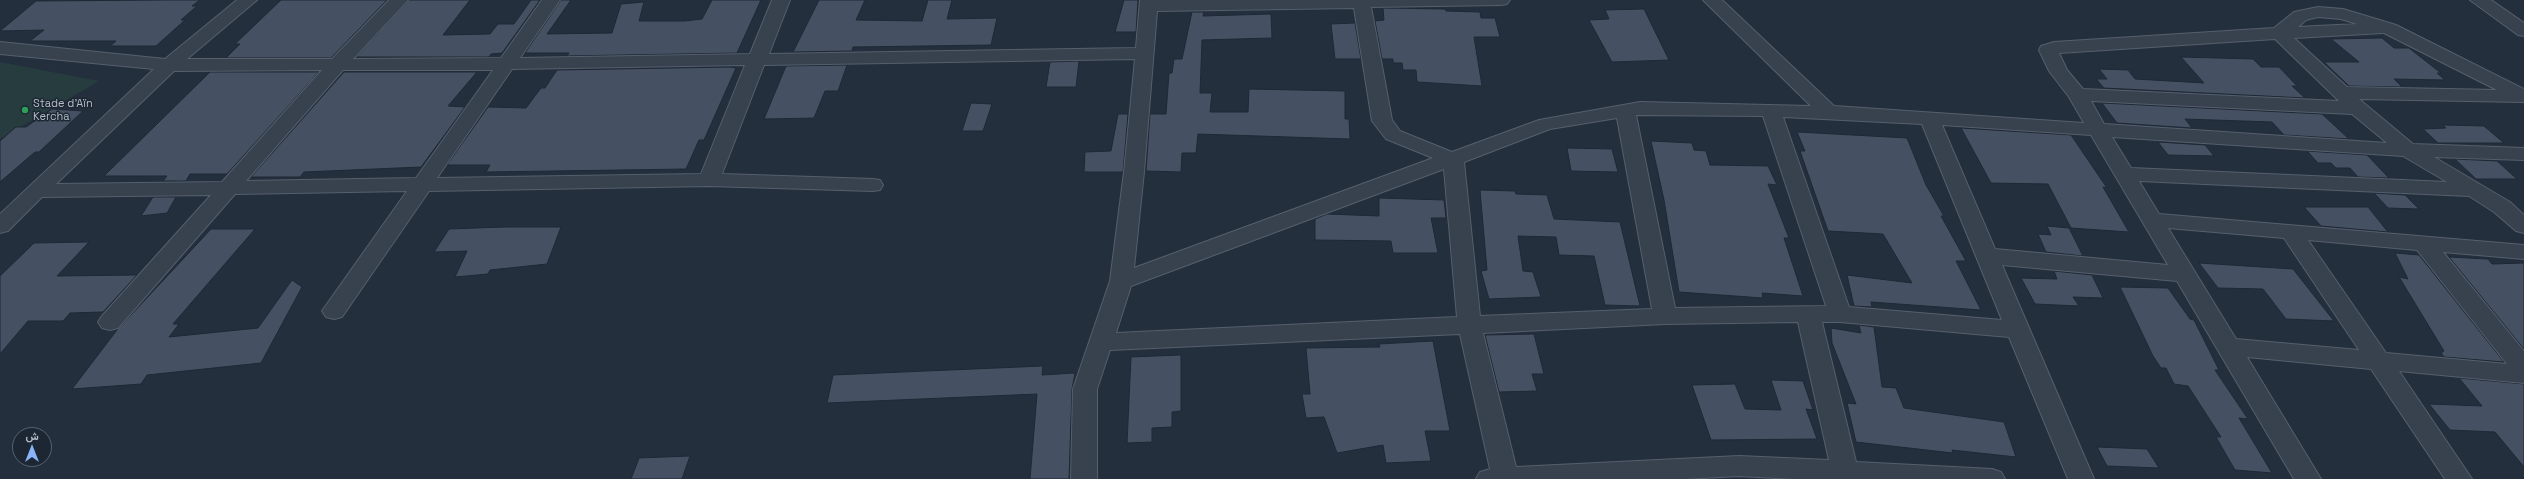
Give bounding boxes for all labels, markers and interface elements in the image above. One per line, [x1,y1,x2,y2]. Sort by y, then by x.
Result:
place label: Stade d'Aïn Kercha [33,97,93,123]
marker: Stade d'Aïn Kercha [20,105,30,115]
north arrow [12,427,52,467]
text: ش [25,429,39,443]

